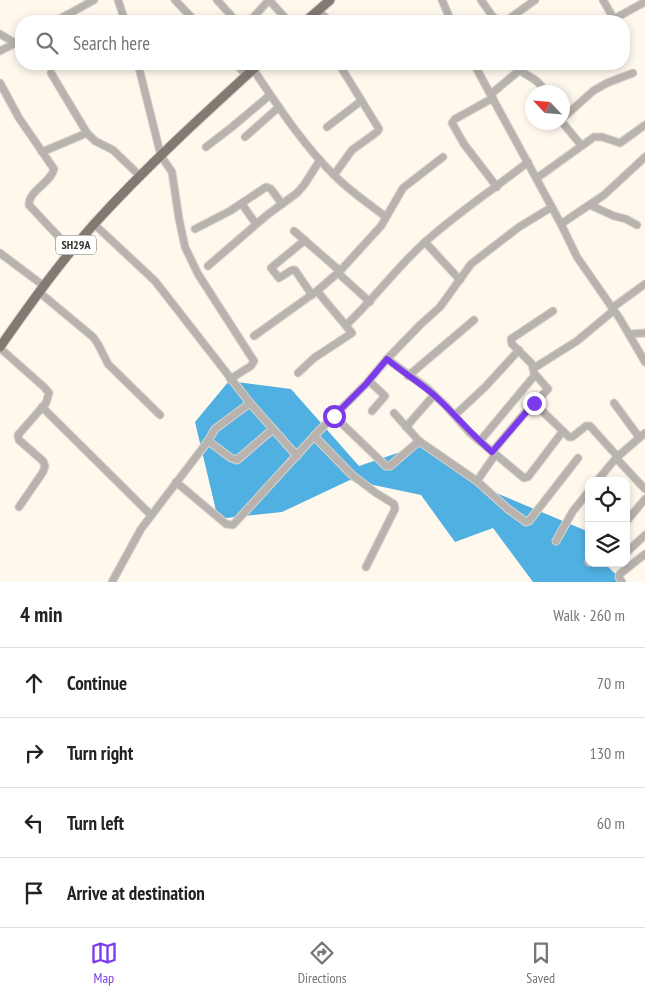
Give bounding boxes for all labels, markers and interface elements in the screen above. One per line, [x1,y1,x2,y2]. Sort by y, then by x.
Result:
search box [15,15,630,70]
icon: search [33,29,61,57]
text: Search here [73,31,150,55]
north arrow [525,85,570,130]
road number: SH29A [56,236,96,254]
route end [523,392,546,415]
route start [323,405,346,428]
map controls [585,477,630,567]
button: locate [585,477,630,522]
button: layers [585,522,630,567]
text: 4 min [20,601,62,628]
text: Walk · 260 m [553,605,625,625]
icon: ahead [20,669,48,697]
text: Continue [67,671,127,695]
text: 70 m [597,673,625,693]
icon: right [20,739,48,767]
text: Turn right [67,741,133,765]
text: 130 m [590,743,625,763]
icon: left [20,809,48,837]
text: Turn left [67,811,124,835]
text: 60 m [597,813,625,833]
icon: arrive [20,879,48,907]
text: Arrive at destination [67,881,205,905]
tab: Map [90,939,118,987]
tab: Directions [298,939,346,987]
tab: Saved [526,939,555,987]

